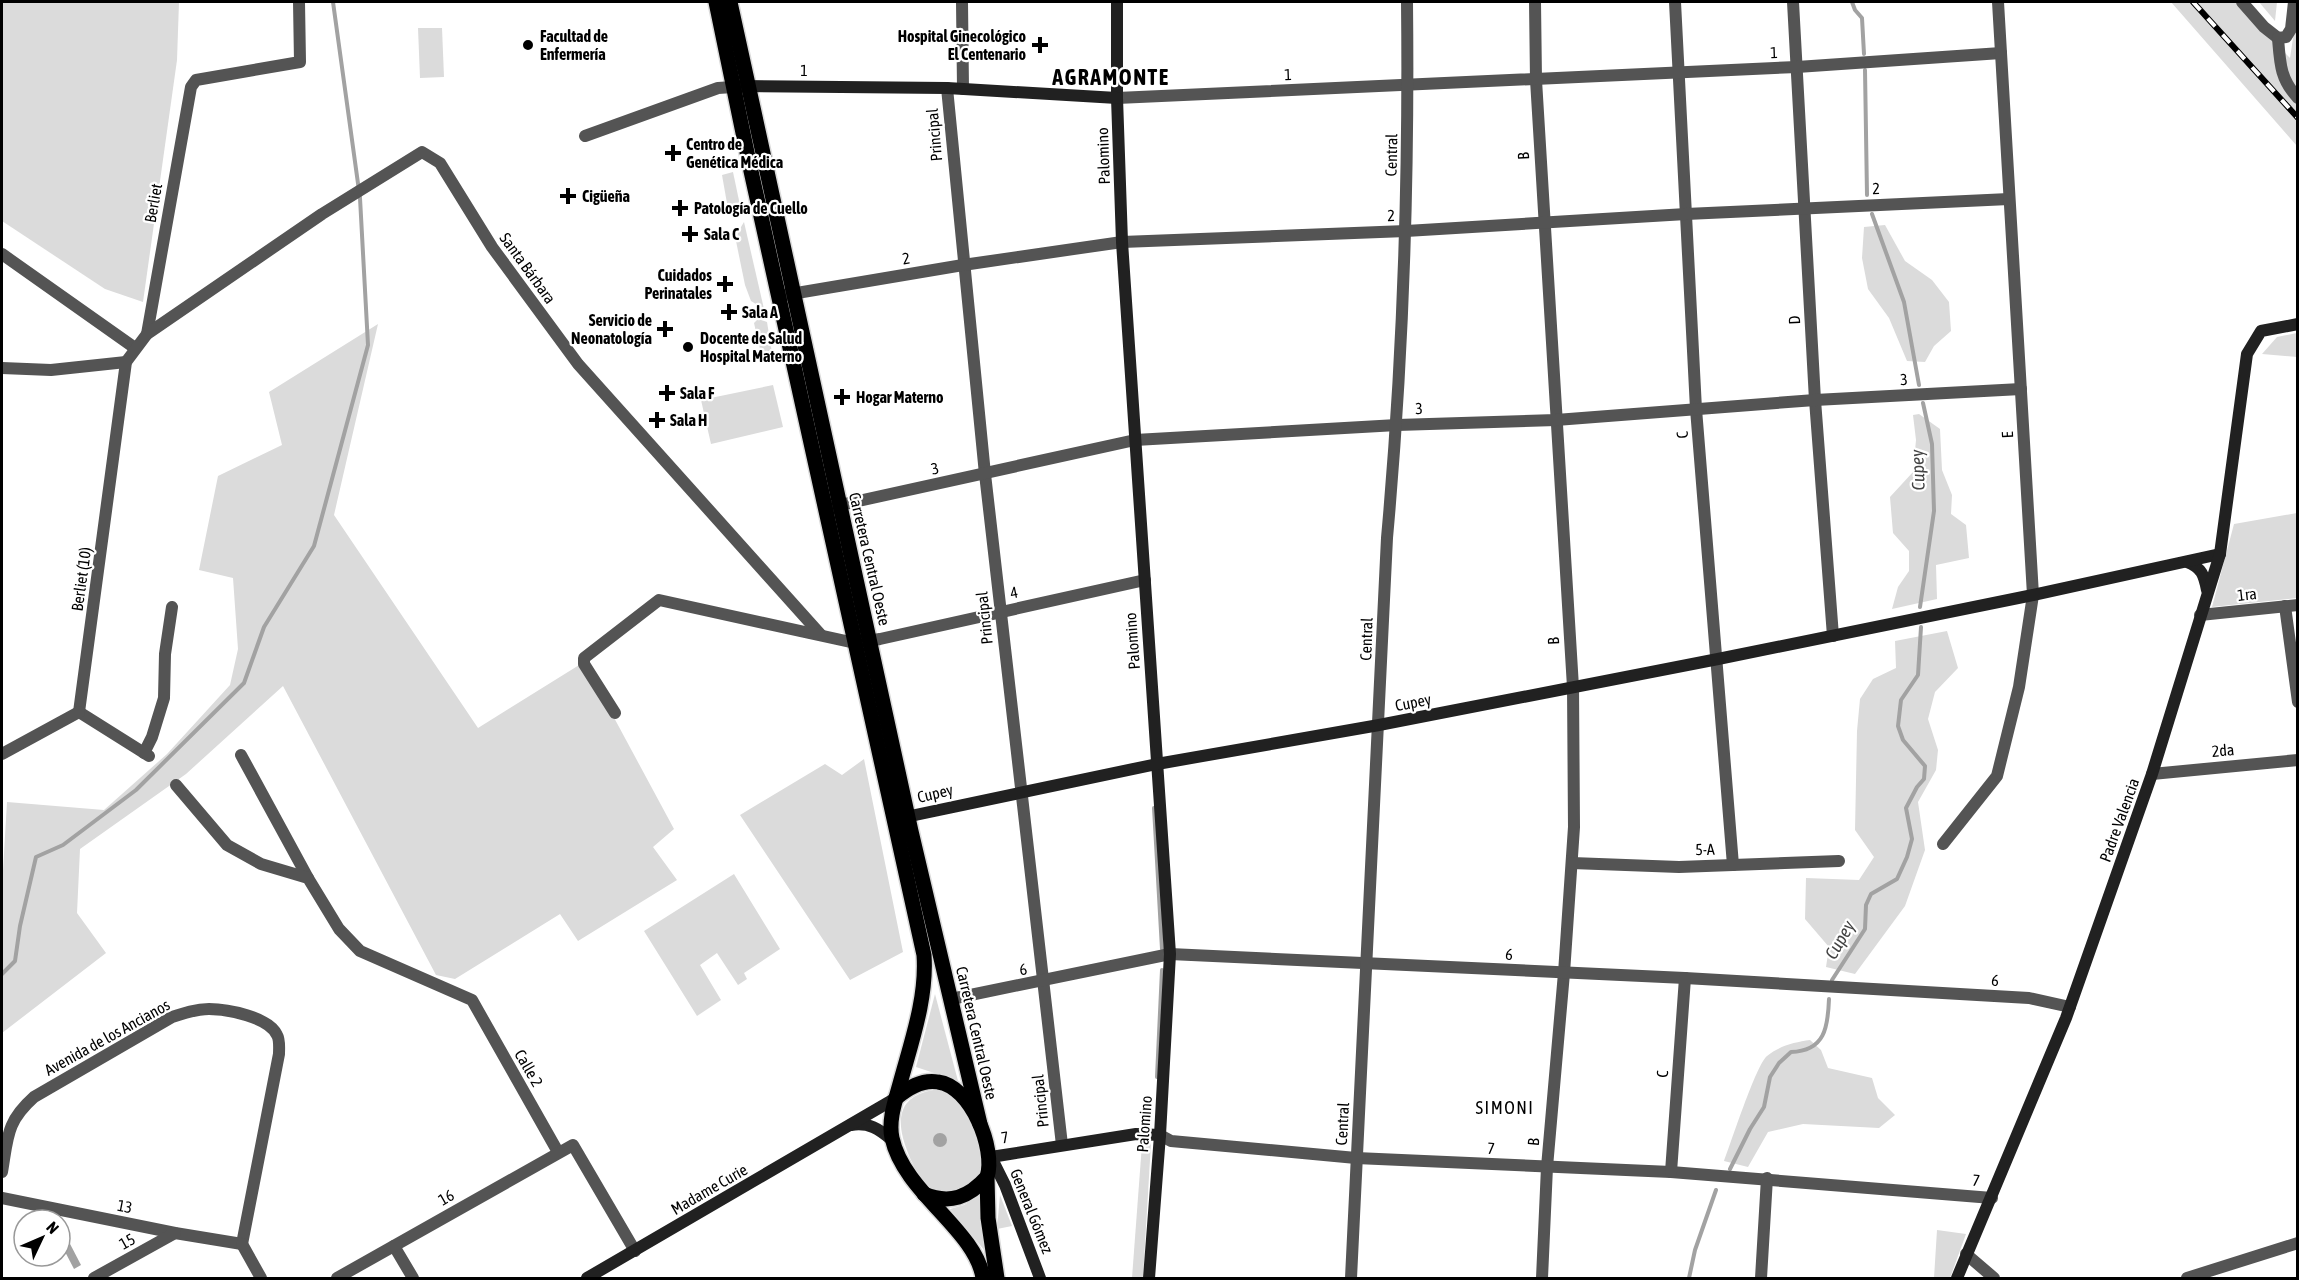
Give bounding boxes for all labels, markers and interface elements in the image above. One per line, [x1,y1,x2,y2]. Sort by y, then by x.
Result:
place label: Facultad de Enfermería [540,27,608,63]
place label: Hospital Ginecológico El Centenario [898,27,1026,63]
marker: Hospital Ginecológico El Centenario [1031,36,1049,54]
marker: Facultad de Enfermería [521,38,535,52]
street label: 1 [1770,43,1778,61]
street label: 1 [800,61,808,79]
district label: AGRAMONTE [1051,64,1170,90]
street label: 1 [1284,65,1292,83]
street label: Principal [923,107,946,162]
street label: Palomino [1093,127,1113,185]
street label: Central [1382,133,1400,177]
place label: Centro de Genética Médica [686,135,783,171]
marker: Centro de Genética Médica [664,144,682,162]
street label: B [1514,151,1532,160]
street label: 2 [1872,179,1880,197]
street label: Berliet [141,182,165,224]
marker: Cigüeña [559,187,577,205]
place label: Cigüeña [582,187,630,205]
marker: Patología de Cuello [671,199,689,217]
place label: Patología de Cuello [694,199,808,217]
street label: 2 [1387,206,1395,224]
marker: Sala C [681,225,699,243]
place label: Sala C [704,225,740,243]
street label: Santa Bárbara [496,229,560,307]
street label: 2 [901,249,911,267]
place label: Cuidados Perinatales [644,266,712,302]
marker: Cuidados Perinatales [716,275,734,293]
marker: Sala A [720,303,738,321]
place label: Sala A [742,303,778,321]
place label: Servicio de Neonatología [571,311,652,347]
street label: D [1785,315,1803,325]
marker: Servicio de Neonatología [656,320,674,338]
place label: Docente de Salud Hospital Materno [700,329,803,365]
marker: Docente de Salud Hospital Materno [681,340,695,354]
street label: 3 [1900,370,1908,388]
marker: Sala F [658,384,676,402]
place label: Sala F [680,384,715,402]
marker: Hogar Materno [833,388,851,406]
place label: Hogar Materno [856,388,944,406]
street label: 3 [1415,399,1423,417]
marker: Sala H [648,411,666,429]
place label: Sala H [670,411,707,429]
street label: C [1673,431,1691,439]
street label: E [1998,431,2016,439]
water label: Cupey [1906,449,1929,491]
street label: 3 [929,458,941,478]
street label: Carretera Central Oeste [846,491,894,627]
street label: Berliet (10) [68,546,95,612]
street label: 4 [1008,582,1020,602]
street label: 1ra [2236,584,2258,604]
street label: Principal [972,590,997,645]
street label: Palomino [1121,612,1143,670]
street label: Central [1356,616,1376,661]
street label: B [1544,636,1562,645]
street label: Cupey [1394,690,1433,715]
street label: 2da [2211,740,2235,760]
street label: Padre Valencia [2096,776,2142,864]
street label: Cupey [915,780,955,807]
street label: 5-A [1695,840,1715,858]
water label: Cupey [1820,916,1859,963]
street label: 6 [1505,945,1513,963]
street label: 6 [1018,959,1028,979]
street label: Carretera Central Oeste [953,965,1001,1101]
street label: 6 [1991,971,1999,989]
street label: Avenida de los Ancianos [41,995,173,1079]
street label: Calle 2 [511,1046,547,1090]
street label: C [1653,1070,1671,1078]
street label: Principal [1028,1073,1053,1128]
street label: Palomino [1133,1095,1155,1153]
district label: SIMONI [1476,1097,1534,1118]
street label: Central [1332,1101,1352,1146]
street label: 7 [1000,1127,1010,1147]
street label: B [1524,1137,1542,1147]
street label: 7 [1487,1139,1495,1157]
street label: Madame Curie [668,1160,750,1218]
street label: General Gómez [1007,1166,1057,1256]
street label: 7 [1971,1171,1981,1189]
street label: 16 [435,1185,457,1209]
street label: 13 [116,1196,134,1216]
north arrow [12,1208,72,1268]
text: N [43,1218,63,1237]
street label: 15 [116,1229,138,1253]

